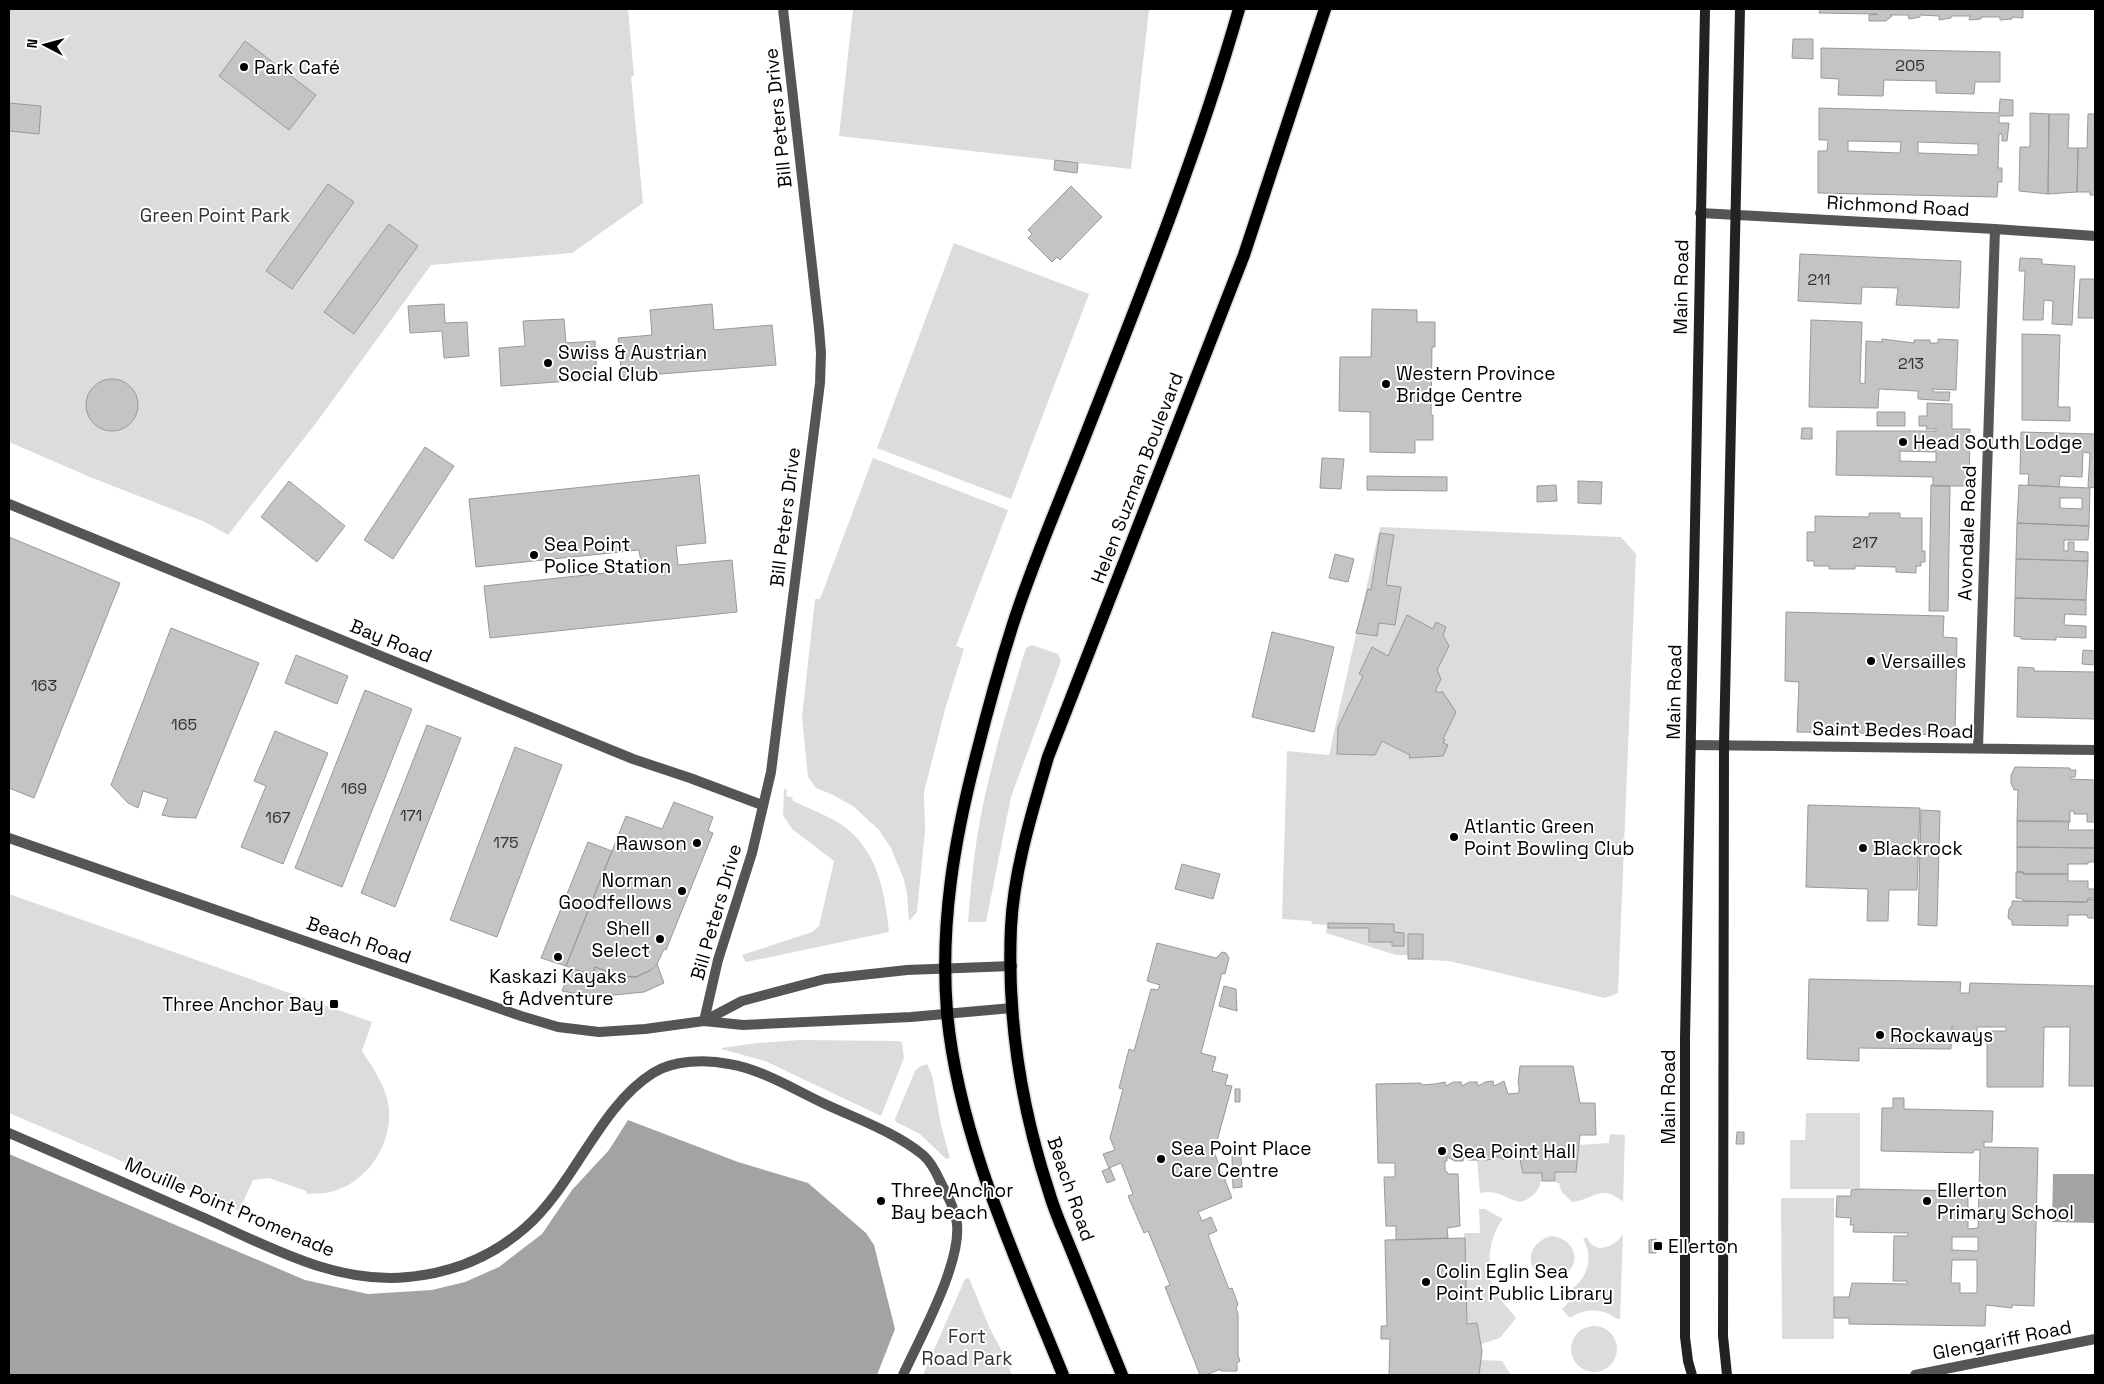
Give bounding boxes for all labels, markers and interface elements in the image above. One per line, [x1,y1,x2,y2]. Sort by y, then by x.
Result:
north arrow [20,20,70,70]
text: N [23,38,42,49]
street label: Bill Peters Drive [758,47,798,189]
place label: Park Café [254,55,340,80]
house number: 205 [1895,55,1925,76]
marker: Park Café [238,61,250,73]
street label: Richmond Road [1826,190,1970,222]
park label: Green Point Park [140,203,290,228]
street label: Main Road [1668,239,1694,335]
house number: 211 [1807,269,1831,290]
place label: Swiss & Austrian Social Club [558,340,707,387]
house number: 213 [1898,353,1924,374]
marker: Swiss & Austrian Social Club [542,357,554,369]
place label: Western Province Bridge Centre [1396,361,1556,408]
street label: Helen Suzman Boulevard [1085,369,1189,587]
marker: Western Province Bridge Centre [1380,378,1392,390]
place label: Head South Lodge [1913,430,2083,455]
marker: Head South Lodge [1897,436,1909,448]
street label: Bill Peters Drive [764,446,806,588]
street label: Avondale Road [1952,465,1982,601]
place label: Sea Point Police Station [544,532,671,579]
house number: 217 [1852,532,1878,553]
marker: Sea Point Police Station [528,549,540,561]
street label: Bay Road [346,613,436,669]
street label: Main Road [1661,644,1687,740]
place label: Versailles [1881,649,1966,674]
marker: Versailles [1865,655,1877,667]
house number: 163 [31,675,57,696]
house number: 165 [171,714,197,735]
street label: Saint Bedes Road [1812,716,1974,744]
house number: 169 [341,778,367,799]
house number: 171 [400,805,422,826]
house number: 167 [265,807,291,828]
place label: Atlantic Green Point Bowling Club [1464,814,1635,861]
place label: Rawson [616,831,687,856]
marker: Atlantic Green Point Bowling Club [1448,831,1460,843]
house number: 175 [493,832,519,853]
place label: Blackrock [1873,836,1963,861]
marker: Rawson [691,837,703,849]
street label: Bill Peters Drive [685,841,747,983]
marker: Blackrock [1857,842,1869,854]
place label: Norman Goodfellows [559,868,672,915]
marker: Norman Goodfellows [676,885,688,897]
street label: Beach Road [303,910,415,970]
place label: Shell Select [591,916,650,963]
marker: Shell Select [654,933,666,945]
marker: Kaskazi Kayaks & Adventure [552,951,564,963]
place label: Kaskazi Kayaks & Adventure [489,964,627,1011]
place label: Three Anchor Bay [162,992,324,1017]
marker: Three Anchor Bay [328,998,340,1010]
place label: Rockaways [1890,1023,1993,1048]
marker: Rockaways [1874,1029,1886,1041]
street label: Main Road [1656,1049,1681,1145]
street label: Beach Road [1041,1133,1101,1245]
place label: Sea Point Place Care Centre [1171,1136,1312,1183]
place label: Sea Point Hall [1452,1139,1576,1164]
marker: Sea Point Hall [1436,1145,1448,1157]
street label: Mouille Point Promenade [121,1151,339,1263]
marker: Sea Point Place Care Centre [1155,1153,1167,1165]
place label: Three Anchor Bay beach [891,1178,1013,1225]
place label: Ellerton Primary School [1937,1178,2074,1225]
marker: Three Anchor Bay beach [875,1195,887,1207]
marker: Ellerton Primary School [1921,1195,1933,1207]
place label: Ellerton [1668,1234,1738,1259]
marker: Ellerton [1652,1240,1664,1252]
place label: Colin Eglin Sea Point Public Library [1436,1259,1613,1306]
marker: Colin Eglin Sea Point Public Library [1420,1276,1432,1288]
street label: Glengariff Road [1930,1314,2074,1366]
park label: Fort Road Park [921,1324,1013,1371]

